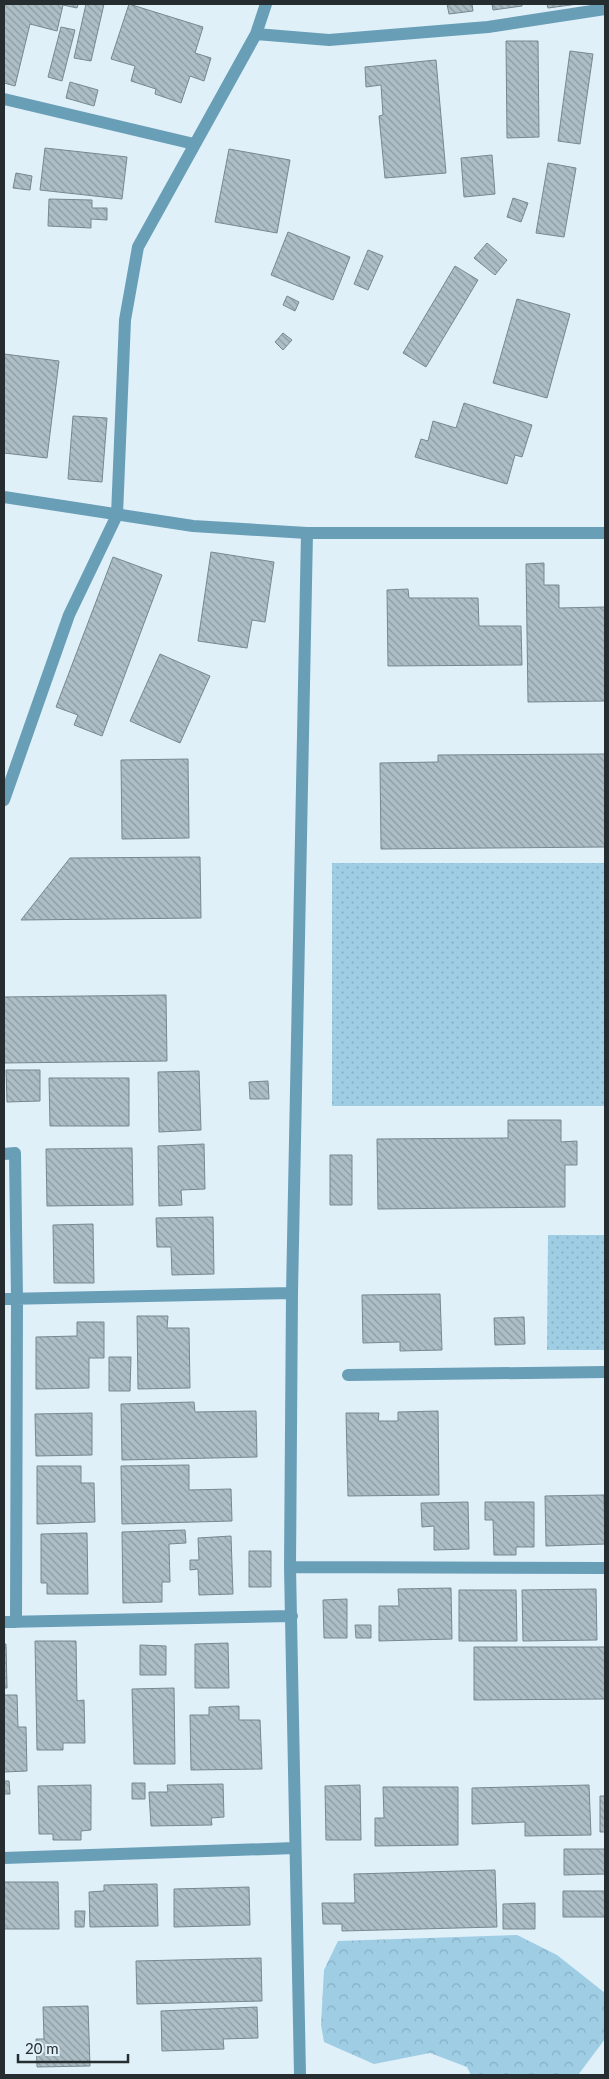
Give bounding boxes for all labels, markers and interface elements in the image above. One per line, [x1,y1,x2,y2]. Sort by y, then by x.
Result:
scale bar [18,2032,128,2064]
text: 20 m [25,2039,59,2057]

